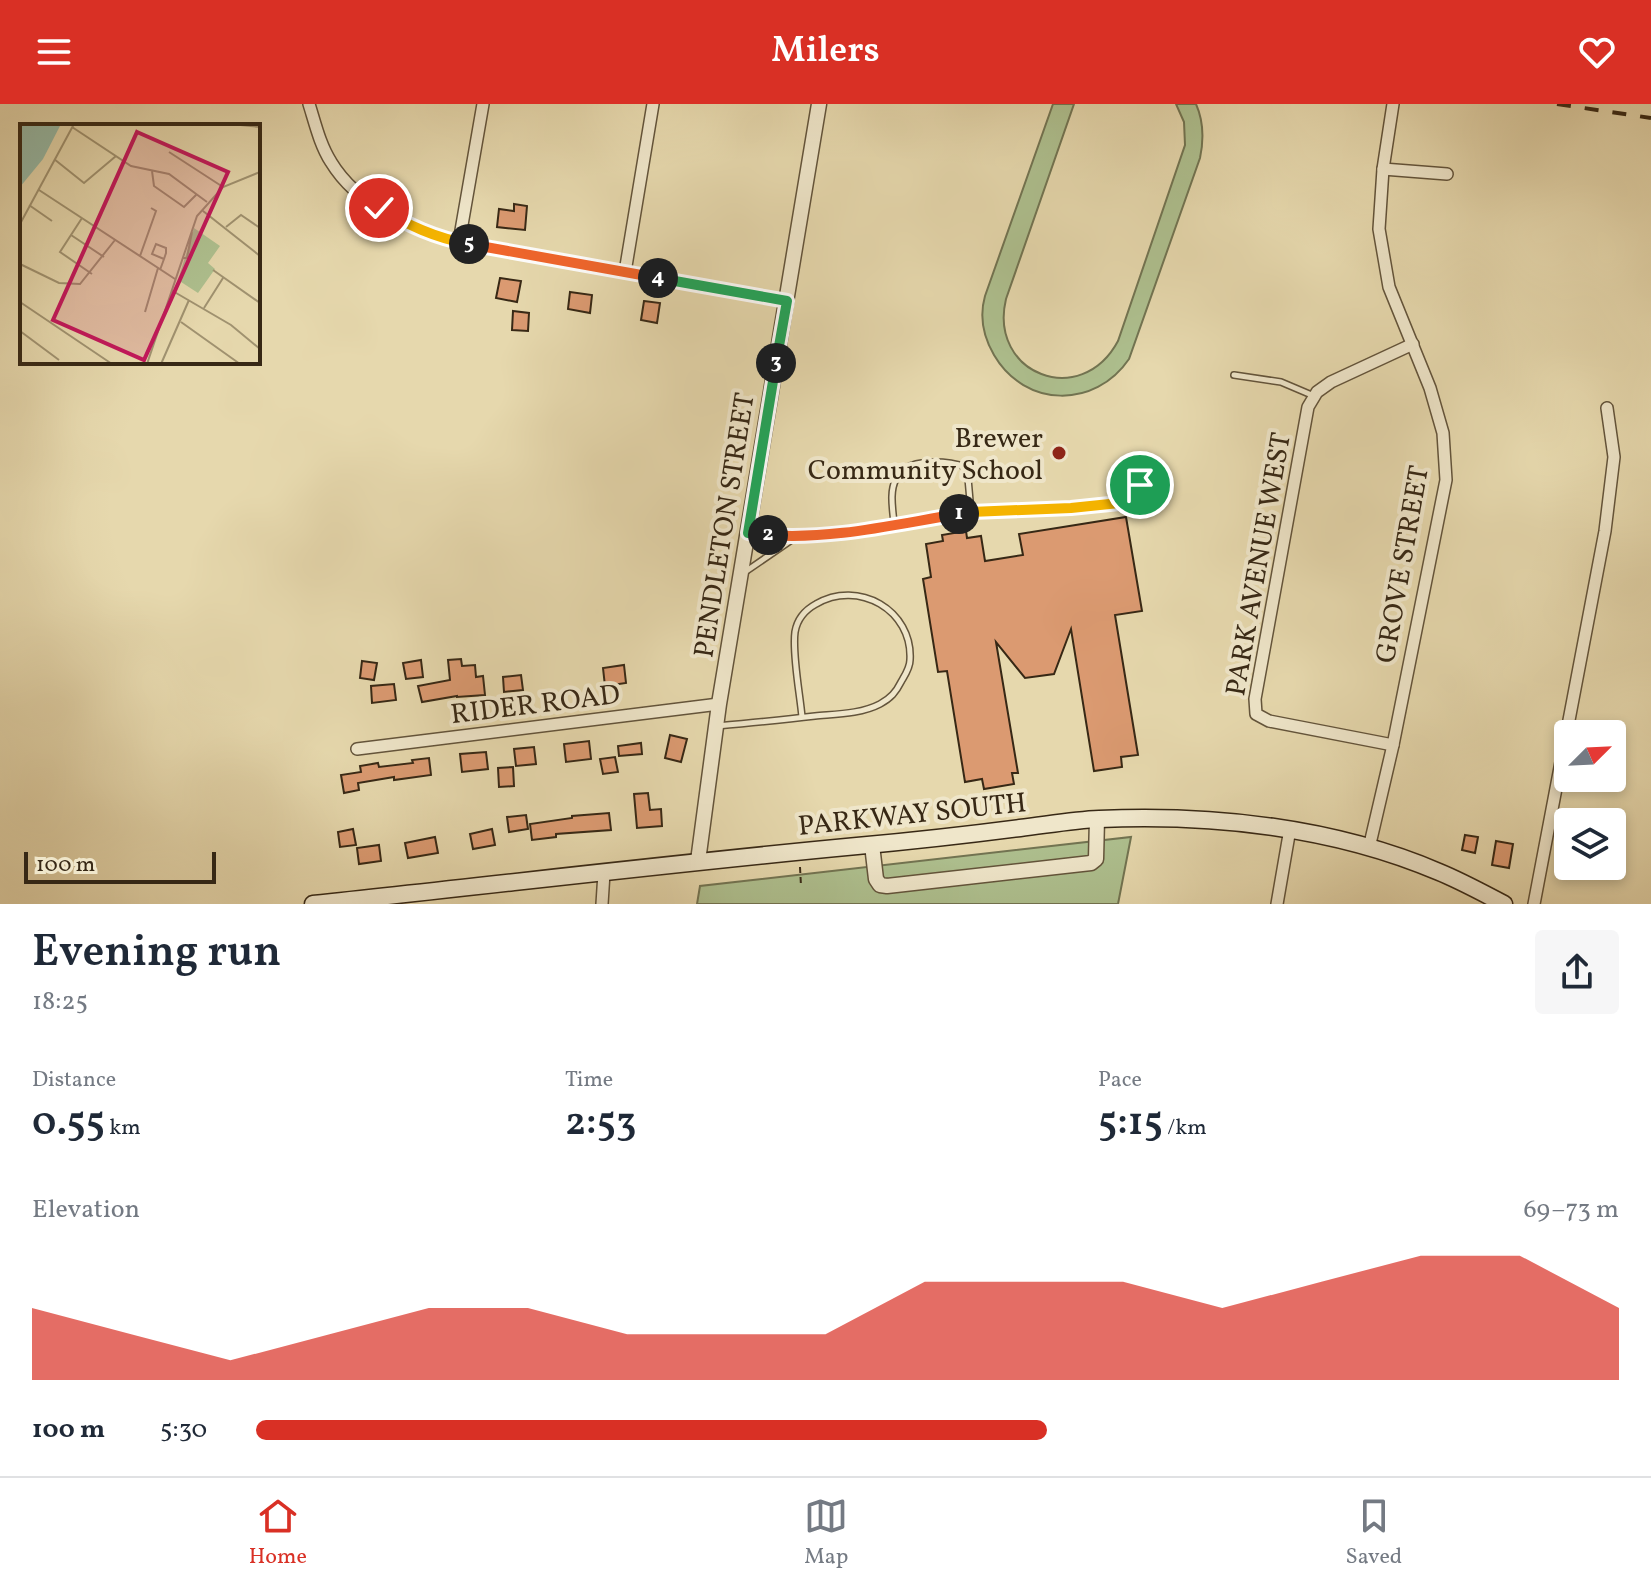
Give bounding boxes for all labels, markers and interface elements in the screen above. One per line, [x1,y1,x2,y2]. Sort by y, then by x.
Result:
text: Milers [771,27,880,77]
icon: menu [32,30,76,74]
icon: heart [1575,30,1619,74]
inset map [20,124,260,364]
pin [345,174,413,242]
icon: check [357,186,401,230]
pin: 5 [449,224,489,264]
text: 5 [464,228,474,259]
pin: 4 [638,258,678,298]
text: 4 [651,262,665,293]
pin: 3 [756,343,796,383]
text: 3 [770,347,782,378]
street label: PENDLETON STREET [685,390,766,661]
place label: Brewer Community School [808,420,1043,491]
street label: PARK AVENUE WEST [1217,430,1302,699]
marker: Brewer Community School [1050,444,1068,462]
pin [1106,451,1174,519]
icon: arrive [1118,463,1162,507]
street label: GROVE STREET [1367,463,1440,666]
pin: 1 [939,494,979,534]
text: 1 [955,498,963,529]
pin: 2 [748,515,788,555]
text: 2 [762,519,774,550]
street label: RIDER ROAD [448,676,622,735]
north arrow [1554,720,1626,792]
map controls [1554,720,1626,880]
street label: PARKWAY SOUTH [796,784,1028,847]
button: layers [1554,808,1626,880]
scale bar [24,848,216,884]
text: 100 m [36,850,95,881]
text: Evening run [32,923,281,984]
button: share [1535,930,1619,1014]
text: 18:25 [32,984,88,1020]
text: Distance [32,1065,116,1096]
text: Time [565,1065,613,1096]
text: Pace [1098,1065,1142,1096]
text: 0.55 [32,1096,105,1152]
text: 2:53 [565,1096,636,1152]
text: 5:15 [1098,1096,1163,1152]
text: km [105,1113,141,1144]
text: /km [1163,1113,1207,1144]
text: Elevation [32,1192,140,1228]
text: 69–73 m [1523,1192,1619,1228]
text: 100 m [32,1412,105,1448]
text: 5:30 [160,1412,207,1448]
tab: Home [249,1494,307,1573]
tab: Map [804,1494,848,1573]
tab: Saved [1346,1494,1402,1573]

